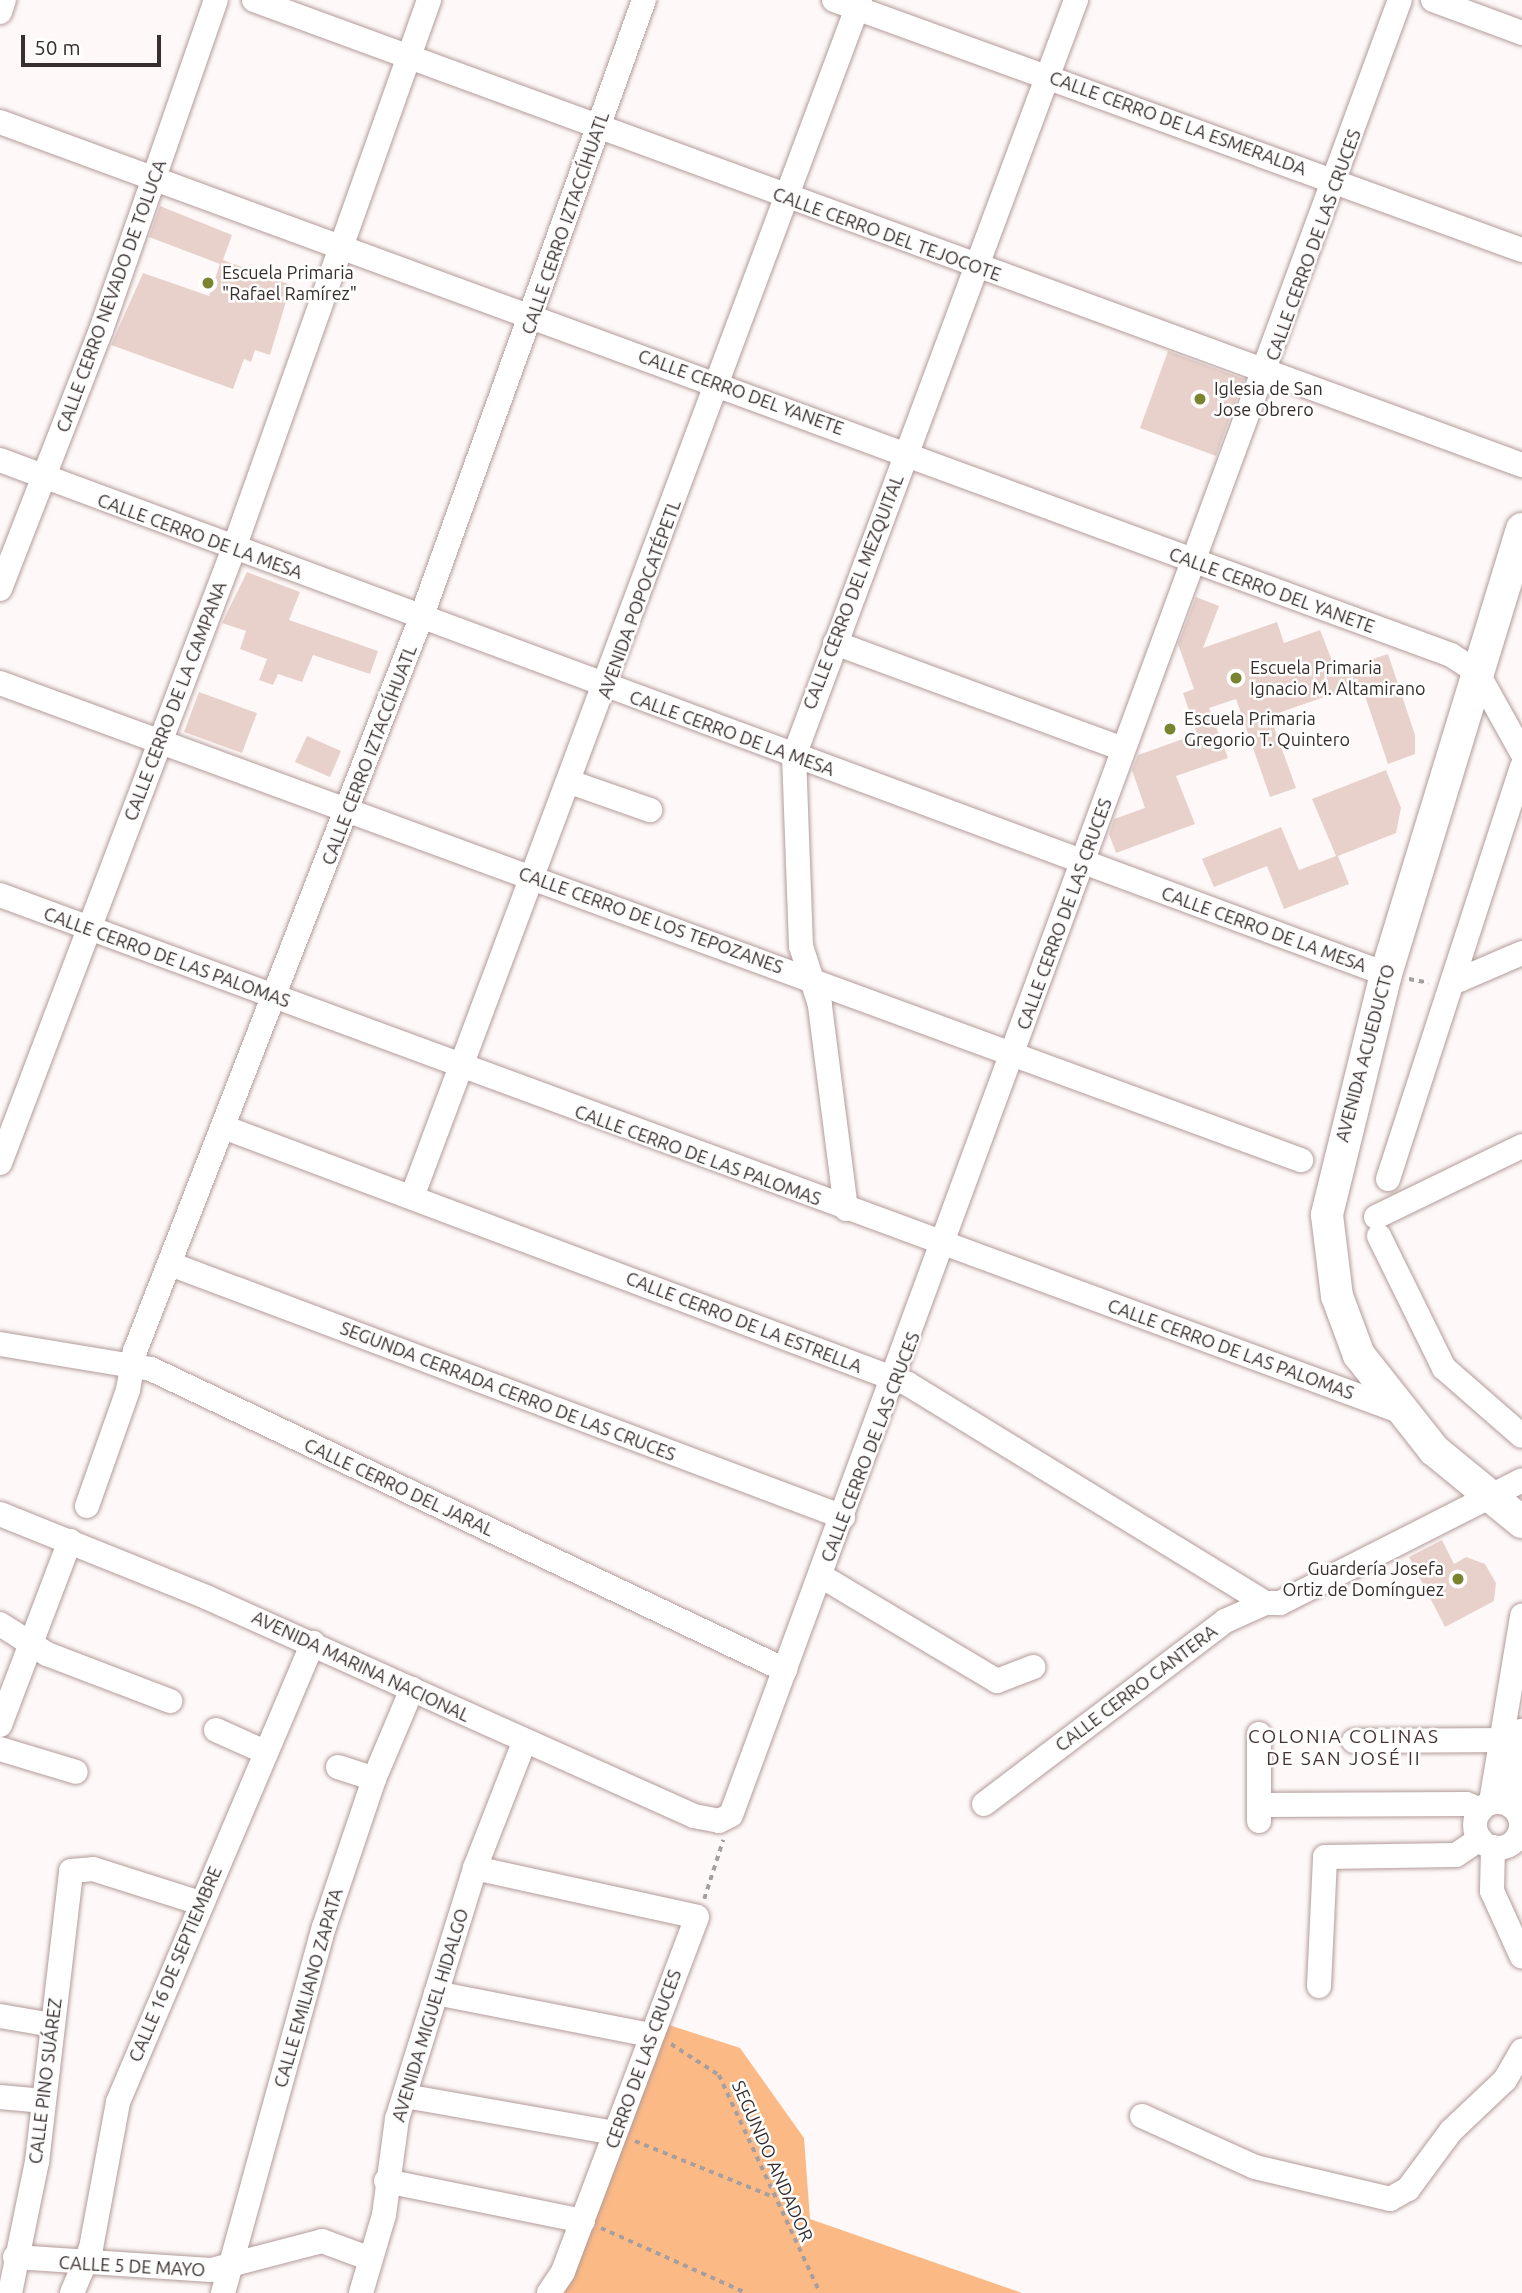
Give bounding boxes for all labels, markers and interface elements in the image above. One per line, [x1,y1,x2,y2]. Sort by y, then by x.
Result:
scale bar [24,21,164,65]
text: 50 m [34,35,81,59]
street label: CALLE CERRO DE LA ESMERALDA [1047,66,1309,180]
street label: CALLE CERRO IZTACCÍHUATL [517,109,613,337]
street label: CALLE CERRO DE LAS CRUCES [1261,126,1365,364]
street label: CALLE CERRO NEVADO DE TOLUCA [52,157,170,435]
street label: CALLE CERRO DEL TEJOCOTE [770,183,1004,285]
place label: Escuela Primaria "Rafael Ramírez" [222,262,357,304]
marker: Escuela Primaria "Rafael Ramírez" [200,275,216,291]
street label: CALLE CERRO DEL YANETE [635,345,847,439]
place label: Iglesia de San Jose Obrero [1214,378,1323,420]
marker: Iglesia de San Jose Obrero [1192,391,1208,407]
street label: CALLE CERRO DEL MEZQUITAL [798,472,908,712]
street label: CALLE CERRO DE LA MESA [95,489,305,583]
street label: AVENIDA POPOCATÉPETL [593,497,685,701]
street label: CALLE CERRO DEL YANETE [1166,543,1378,637]
street label: CALLE CERRO DE LA CAMPANA [119,578,231,824]
street label: CALLE CERRO IZTACCÍHUATL [317,642,421,868]
place label: Escuela Primaria Ignacio M. Altamirano [1250,657,1426,700]
marker: Escuela Primaria Ignacio M. Altamirano [1228,670,1244,686]
street label: CALLE CERRO DE LA MESA [627,686,837,780]
place label: Escuela Primaria Gregorio T. Quintero [1184,708,1350,750]
marker: Escuela Primaria Gregorio T. Quintero [1162,721,1178,737]
street label: CALLE CERRO DE LAS CRUCES [1012,795,1116,1033]
street label: CALLE CERRO DE LOS TEPOZANES [516,862,786,978]
street label: CALLE CERRO DE LA MESA [1159,882,1369,976]
street label: CALLE CERRO DE LAS PALOMAS [41,902,293,1012]
street label: AVENIDA ACUEDUCTO [1331,962,1399,1144]
street label: CALLE CERRO DE LAS PALOMAS [572,1100,824,1210]
street label: CALLE CERRO DE LA ESTRELLA [623,1267,865,1377]
street label: CALLE CERRO DE LAS PALOMAS [1105,1294,1357,1404]
street label: SEGUNDA CERRADA CERRO DE LAS CRUCES [337,1317,679,1465]
street label: CALLE CERRO DE LAS CRUCES [816,1329,924,1565]
street label: CALLE CERRO DEL JARAL [301,1434,497,1540]
place label: Guardería Josefa Ortiz de Domínguez [1283,1558,1444,1600]
marker: Guardería Josefa Ortiz de Domínguez [1450,1571,1466,1587]
street label: AVENIDA MARINA NACIONAL [249,1606,473,1726]
street label: CALLE CERRO CANTERA [1051,1620,1221,1756]
district label: COLONIA COLINAS DE SAN JOSÉ II [1250,1726,1438,1770]
street label: CALLE 16 DE SEPTIEMBRE [124,1863,226,2065]
street label: CALLE EMILIANO ZAPATA [269,1886,347,2090]
street label: AVENIDA MIGUEL HIDALGO [387,1906,473,2124]
street label: CERRO DE LAS CRUCES [601,1967,685,2151]
street label: CALLE PINO SUÁREZ [24,1997,66,2165]
street label: SEGUNDO ANDADOR [728,2077,818,2245]
street label: CALLE 5 DE MAYO [58,2251,206,2281]

